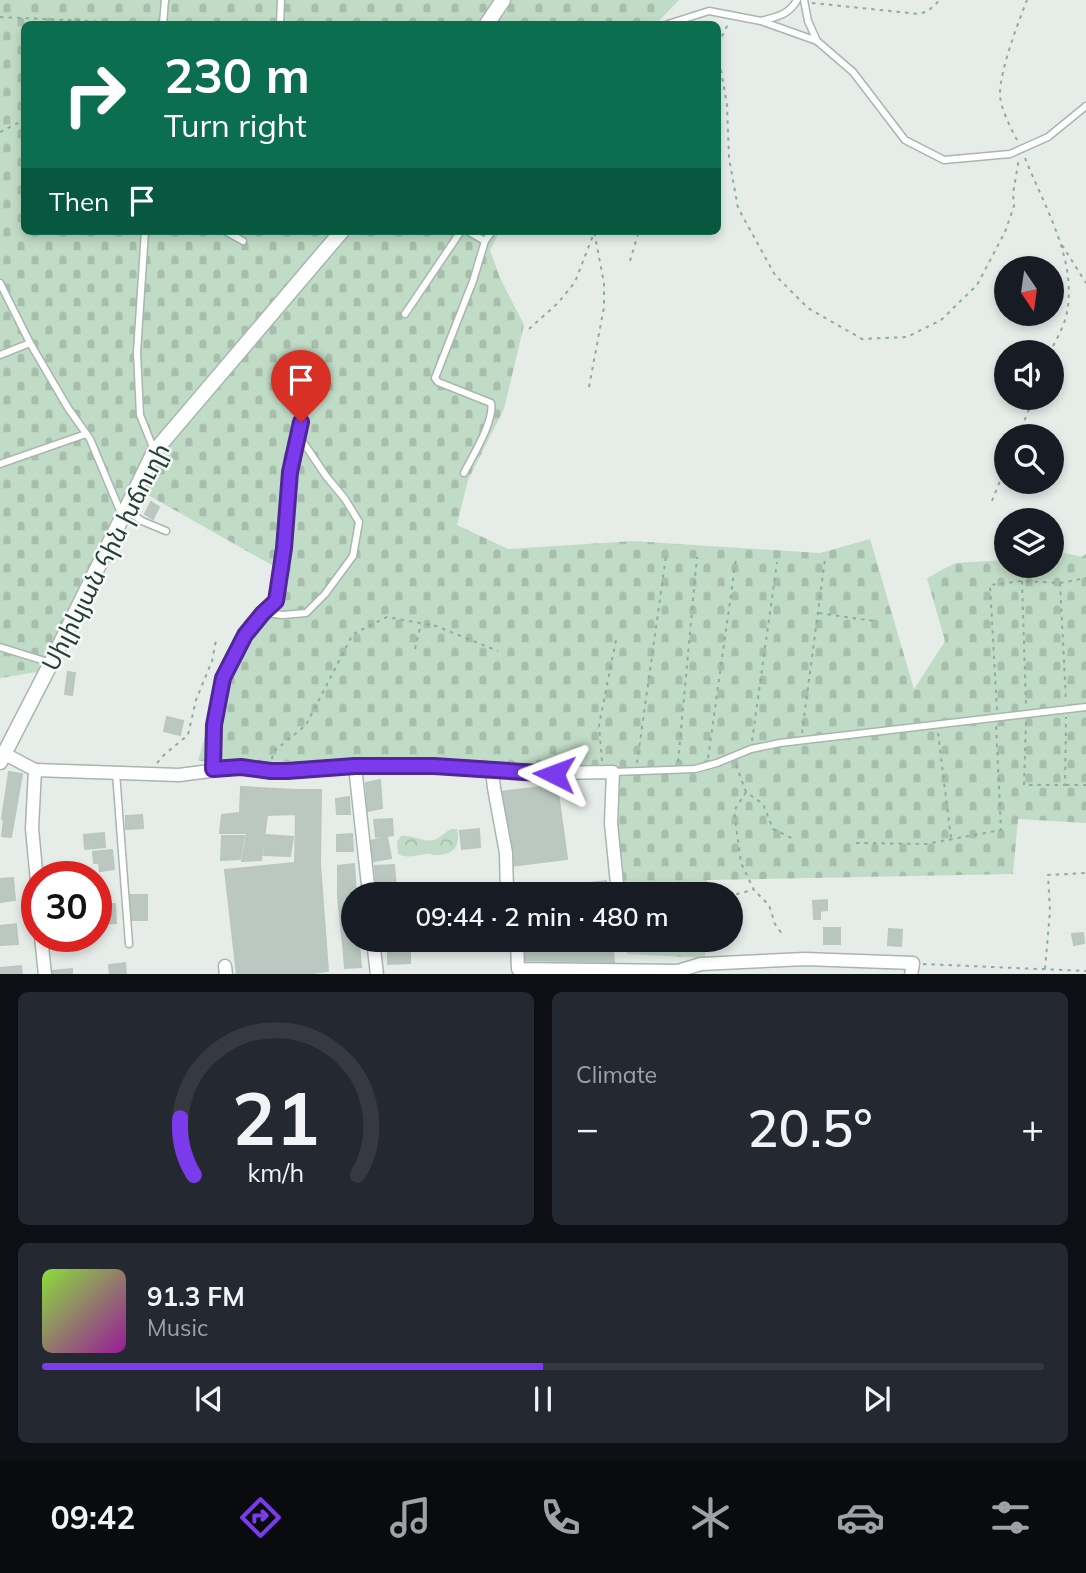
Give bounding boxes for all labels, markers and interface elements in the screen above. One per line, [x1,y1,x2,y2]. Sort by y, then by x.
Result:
text: 230 m [164,44,310,105]
icon: right [49,49,140,140]
text: Turn right [164,105,307,145]
icon: arrive [123,182,161,220]
text: Then [49,185,109,218]
north arrow [994,256,1064,326]
map controls [994,256,1064,578]
button: sound [994,340,1064,410]
pin [271,350,331,422]
icon: arrive [282,361,320,399]
button: search [994,424,1064,494]
street label: Սիլիկյան հին խճուղի [35,438,176,676]
button: layers [994,508,1064,578]
position arrow [517,737,591,811]
speed limit sign: 30 [21,861,112,952]
text: 09:44 · 2 min · 480 m [415,900,669,933]
text: Climate [576,1060,657,1089]
text: 21 [232,1072,320,1163]
text: 20.5° [747,1095,873,1160]
text: − [576,1104,599,1152]
text: + [1021,1104,1044,1152]
text: km/h [248,1156,304,1187]
text: 91.3 FM [147,1280,245,1313]
text: Music [147,1313,208,1342]
icon: previous [190,1380,228,1418]
icon: pause [524,1380,562,1418]
icon: next [858,1380,896,1418]
icon: directions [236,1493,285,1542]
icon: music [386,1493,435,1542]
icon: phone [536,1493,585,1542]
icon: climate [686,1493,735,1542]
icon: car [836,1493,885,1542]
icon: filters [986,1493,1035,1542]
text: 09:42 [51,1497,135,1537]

